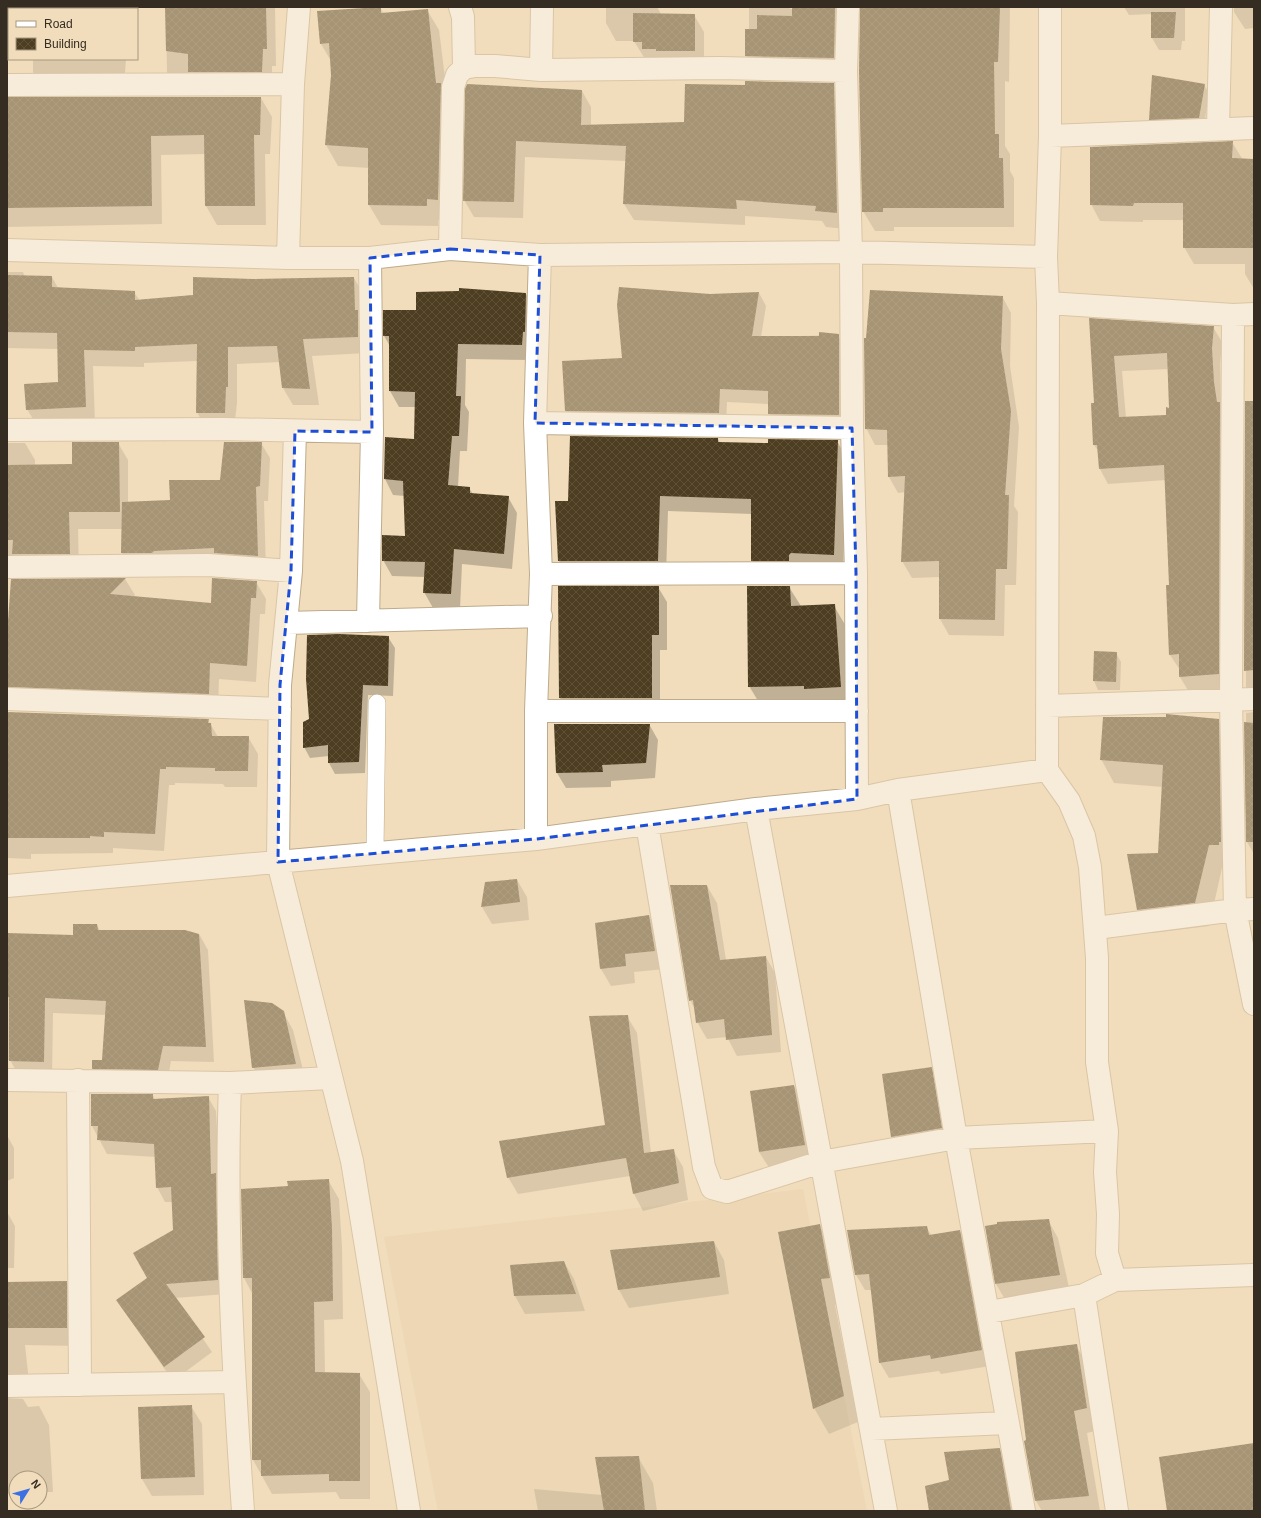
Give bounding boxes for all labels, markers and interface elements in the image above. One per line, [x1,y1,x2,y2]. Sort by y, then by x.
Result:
legend [8,8,138,60]
text: Road [44,17,73,31]
text: Building [44,37,87,51]
north arrow [8,1470,48,1510]
text: N [29,1477,43,1491]

